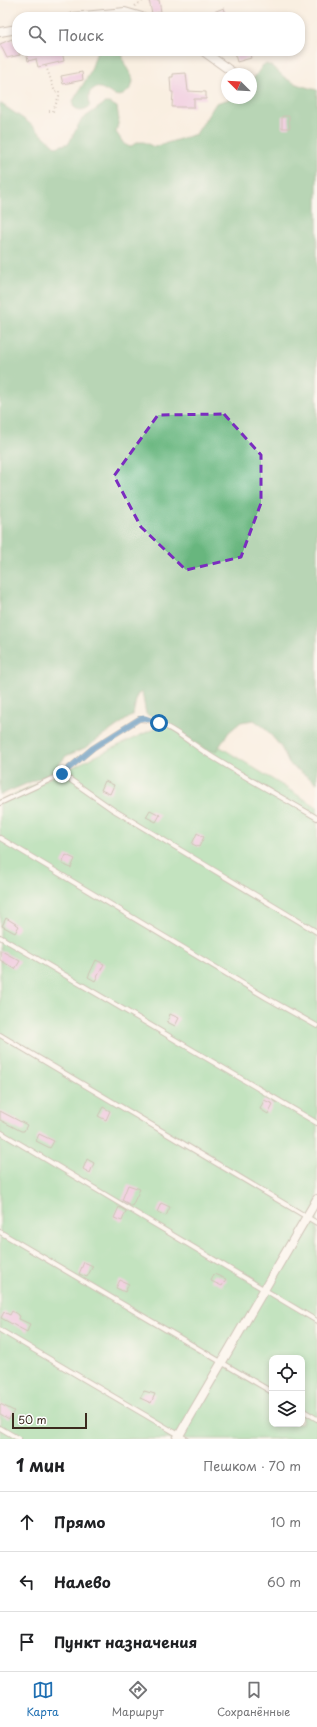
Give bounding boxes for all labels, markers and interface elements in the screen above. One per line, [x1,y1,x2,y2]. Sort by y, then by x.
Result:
search box [12,12,305,56]
icon: search [26,23,48,45]
text: Поиск [58,23,104,46]
north arrow [221,68,257,104]
route start [150,714,168,732]
route end [53,765,71,783]
map controls [269,1355,305,1427]
button: locate [269,1355,305,1391]
button: layers [269,1391,305,1427]
scale bar [12,1411,87,1430]
text: 50 m [18,1411,47,1428]
text: 1 мин [16,1452,65,1478]
text: Пешком · 70 m [203,1456,301,1475]
text: Прямо [54,1510,105,1533]
icon: ahead [16,1511,38,1533]
text: 10 m [271,1512,301,1531]
text: Налево [54,1570,111,1593]
icon: left [16,1571,38,1593]
text: 60 m [267,1572,301,1591]
text: Пункт назначения [54,1630,197,1653]
icon: arrive [16,1631,38,1653]
tab: Карта [27,1679,59,1720]
tab: Маршрут [112,1679,164,1720]
tab: Сохранённые [217,1679,290,1720]

